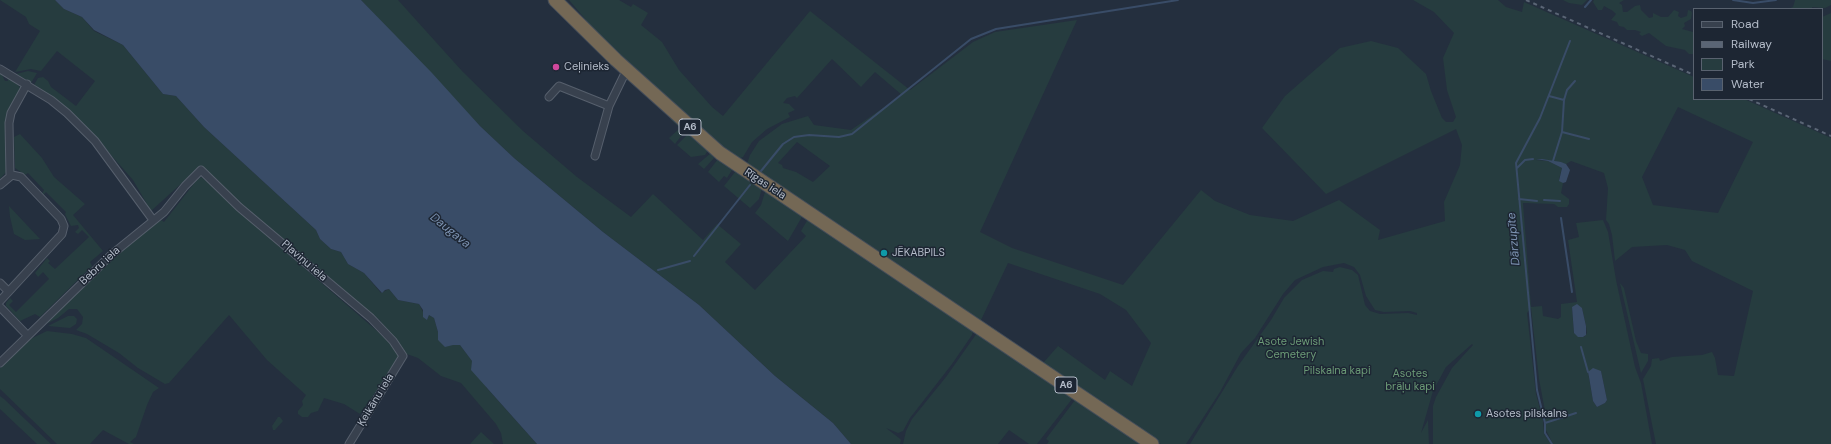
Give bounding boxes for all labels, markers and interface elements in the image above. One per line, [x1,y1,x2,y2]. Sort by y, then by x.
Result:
legend [1693,8,1823,100]
text: Road [1731,16,1759,32]
text: Railway [1731,36,1772,52]
text: Park [1731,56,1755,72]
place label: Ceļinieks [564,60,609,74]
marker: Ceļinieks [551,62,561,72]
text: Water [1731,76,1764,92]
road number: A6 [679,119,701,135]
street label: Rīgas iela [742,166,788,202]
water label: Daugava [427,210,473,252]
water label: Dārzupīte [1505,212,1523,266]
street label: Pļaviņu iela [279,238,329,284]
street label: Bebru iela [77,244,123,288]
place label: JĒKABPILS [892,246,945,260]
marker: JĒKABPILS [879,248,889,258]
park label: Asote Jewish Cemetery [1258,335,1324,361]
park label: Pilskalna kapi [1303,364,1371,378]
park label: Asotes brāļu kapi [1385,367,1435,393]
street label: Ķeikānu iela [355,371,397,429]
road number: A6 [1055,377,1077,393]
place label: Asotes pilskalns [1486,407,1567,421]
marker: Asotes pilskalns [1473,409,1483,419]

